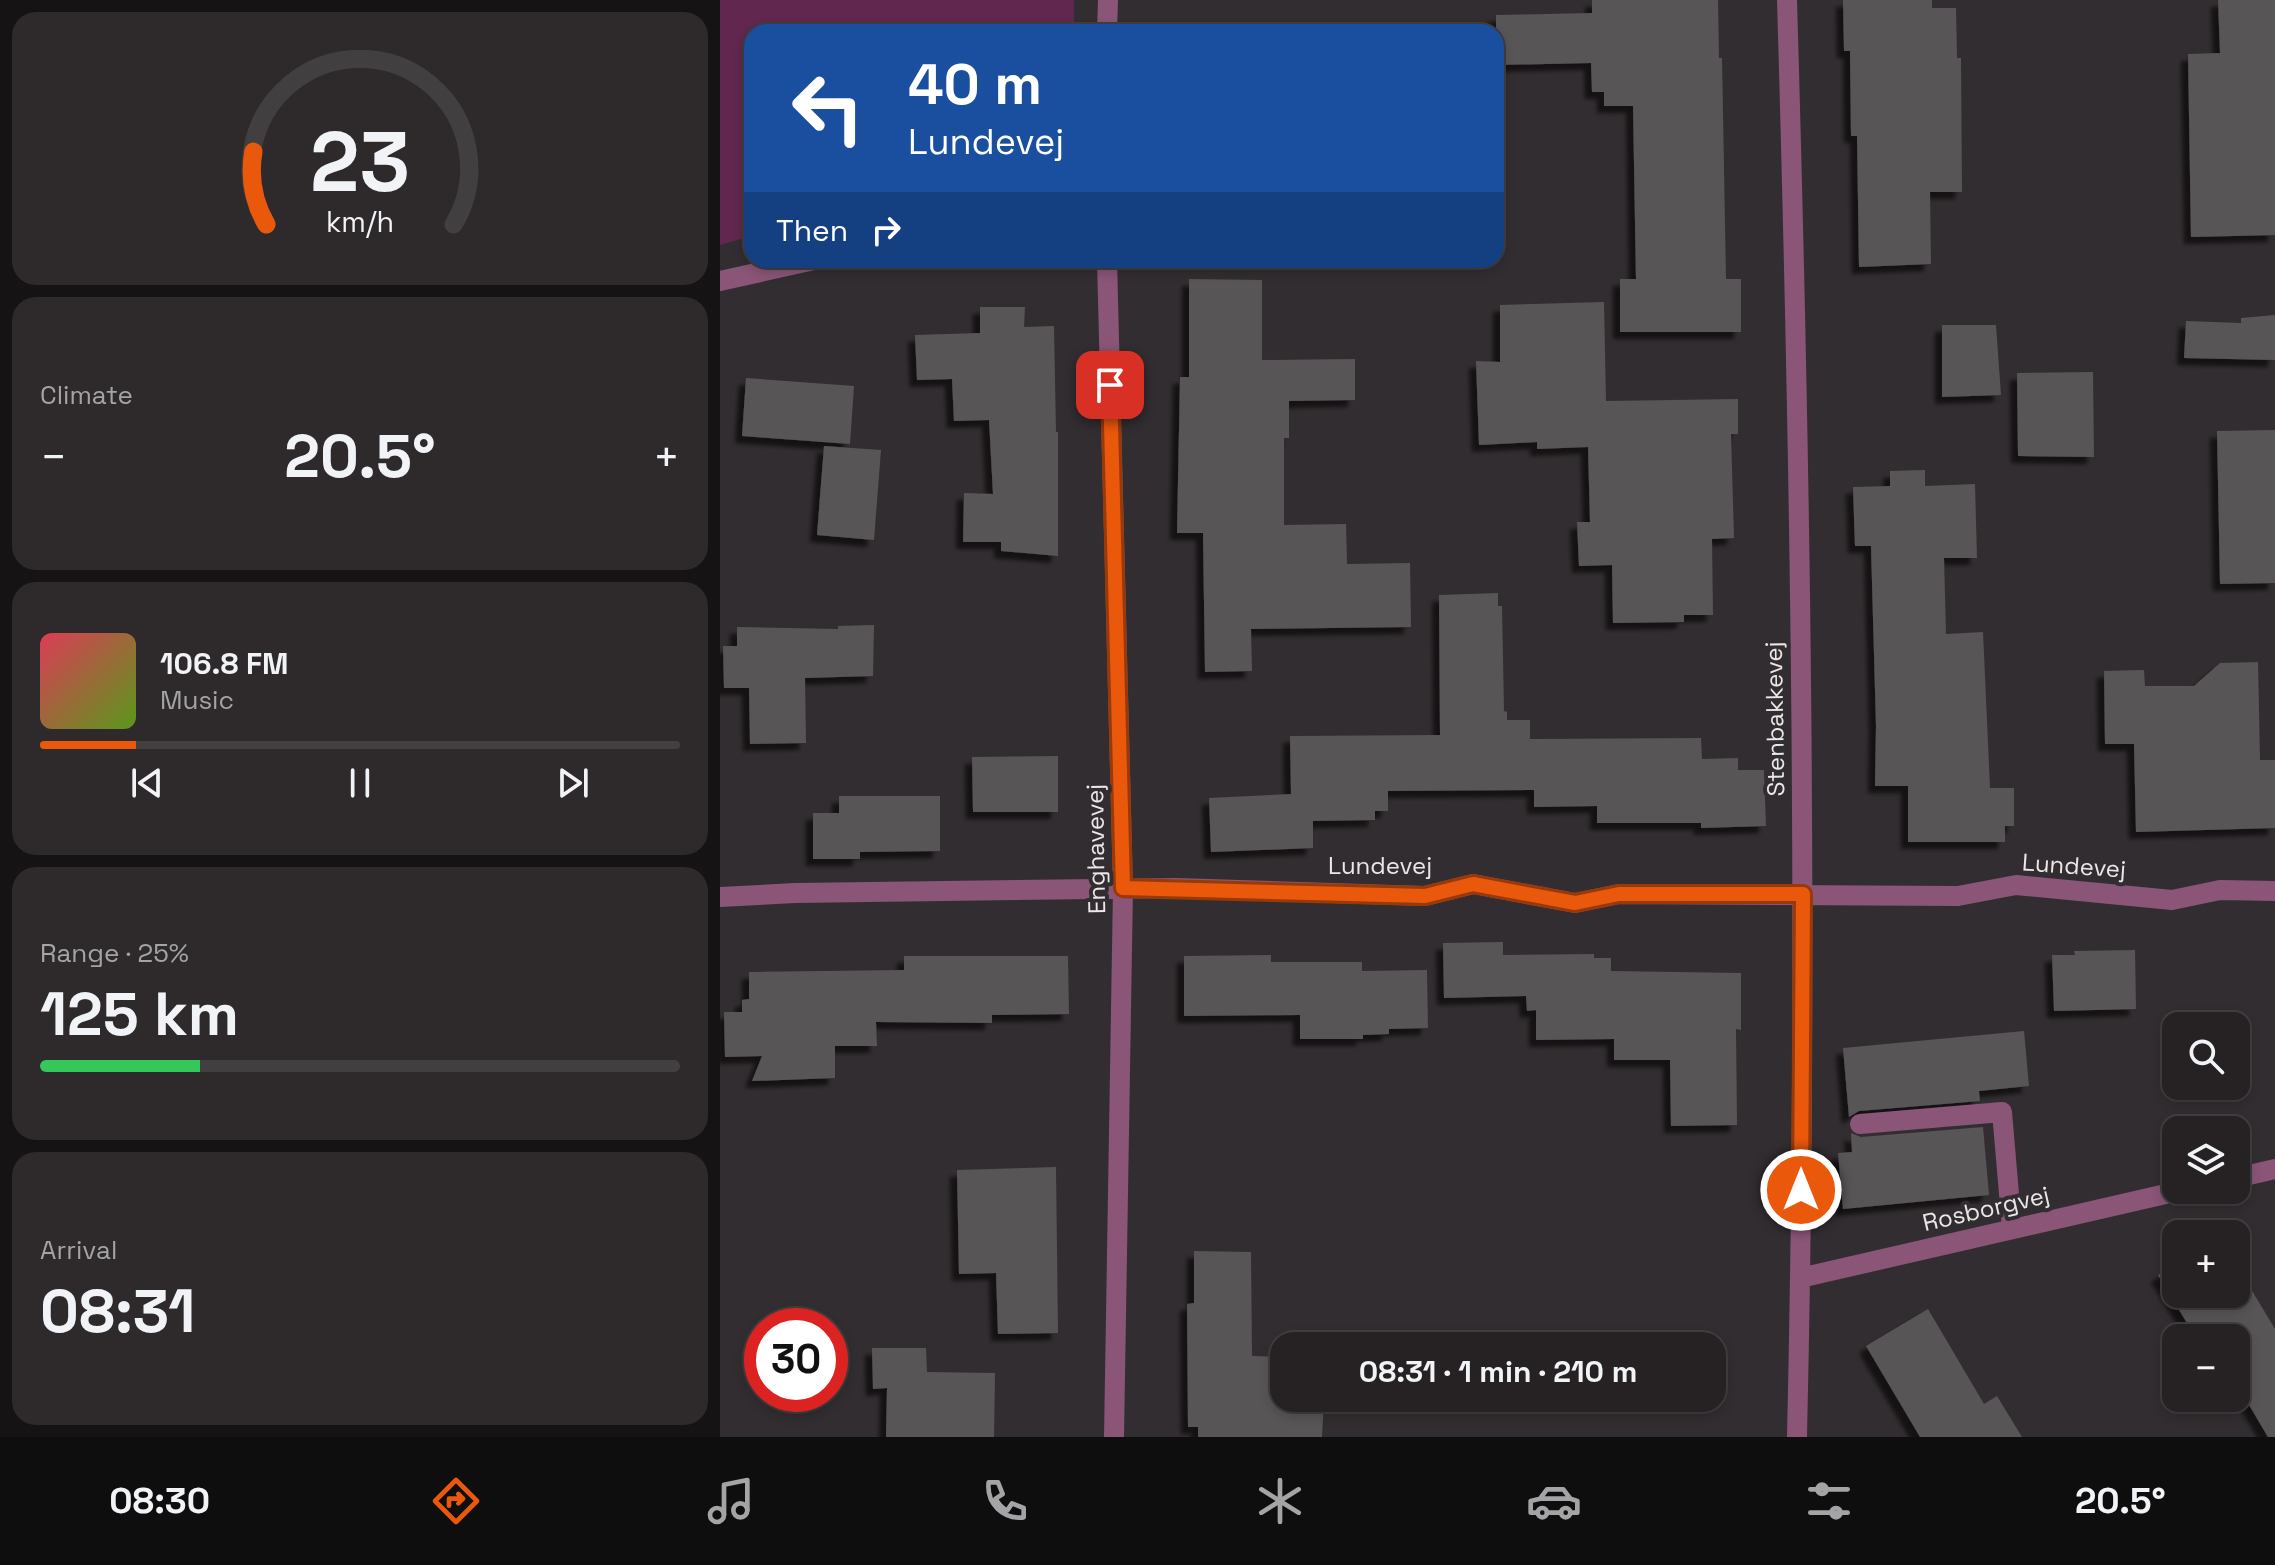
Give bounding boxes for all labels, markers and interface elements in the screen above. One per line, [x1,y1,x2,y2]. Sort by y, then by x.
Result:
text: 40 m [908,49,1042,120]
icon: left [776,56,880,160]
text: 23 [310,108,410,214]
text: Lundevej [908,119,1064,165]
text: km/h [326,204,394,240]
icon: right [864,208,908,252]
text: Then [776,211,848,250]
pin [1076,351,1144,419]
icon: arrive [1088,363,1132,407]
text: Climate [40,378,133,412]
text: 20.5° [284,418,436,495]
text: − [40,429,67,485]
text: + [653,429,680,485]
street label: Stenbakkevej [1758,641,1791,797]
text: 106.8 FM [160,644,289,683]
text: Music [160,683,234,717]
icon: previous [125,761,169,805]
icon: pause [338,761,382,805]
icon: next [551,761,595,805]
street label: Enghavevej [1079,784,1112,914]
street label: Lundevej [2021,846,2127,885]
street label: Lundevej [1328,850,1432,881]
text: Range · 25% [40,936,189,970]
text: 125 km [40,976,239,1053]
map controls [2162,1012,2250,1412]
button: search [2162,1012,2250,1100]
button: layers [2162,1116,2250,1204]
position arrow [1759,1148,1843,1232]
street label: Rosborgvej [1919,1179,2052,1238]
button: + [2162,1220,2250,1308]
text: Arrival [40,1233,117,1267]
text: 08:31 [40,1273,195,1350]
speed limit sign: 30 [744,1308,848,1412]
button: − [2162,1324,2250,1412]
text: 08:31 · 1 min · 210 m [1359,1352,1637,1391]
icon: directions [428,1473,484,1529]
icon: music [703,1473,759,1529]
icon: phone [977,1473,1033,1529]
icon: climate [1252,1473,1308,1529]
icon: car [1526,1473,1582,1529]
icon: filters [1801,1473,1857,1529]
text: 08:30 [109,1478,210,1524]
text: 20.5° [2075,1478,2166,1524]

